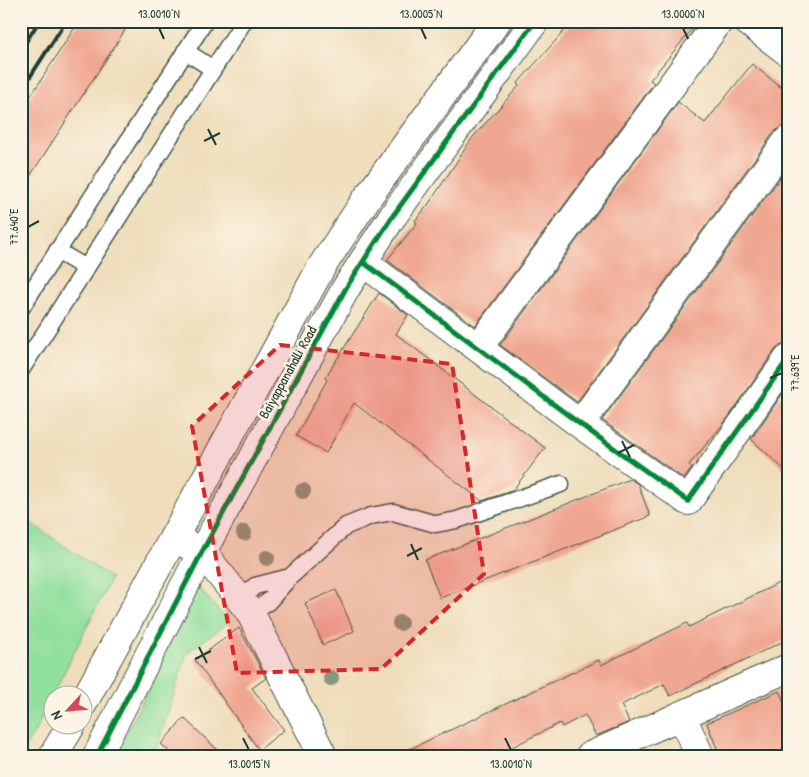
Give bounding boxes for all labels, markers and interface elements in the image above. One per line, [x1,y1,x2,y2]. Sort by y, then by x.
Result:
text: 13.0010°N [138,5,180,22]
text: 13.0005°N [400,5,442,22]
text: 13.0000°N [662,5,704,22]
text: 77.640°E [5,208,22,246]
street label: Baiyappanahalli Road [254,322,321,422]
text: 77.639°E [786,354,803,392]
north arrow [42,684,92,734]
text: N [45,708,66,723]
text: 13.0015°N [228,755,270,772]
text: 13.0010°N [490,755,532,772]

